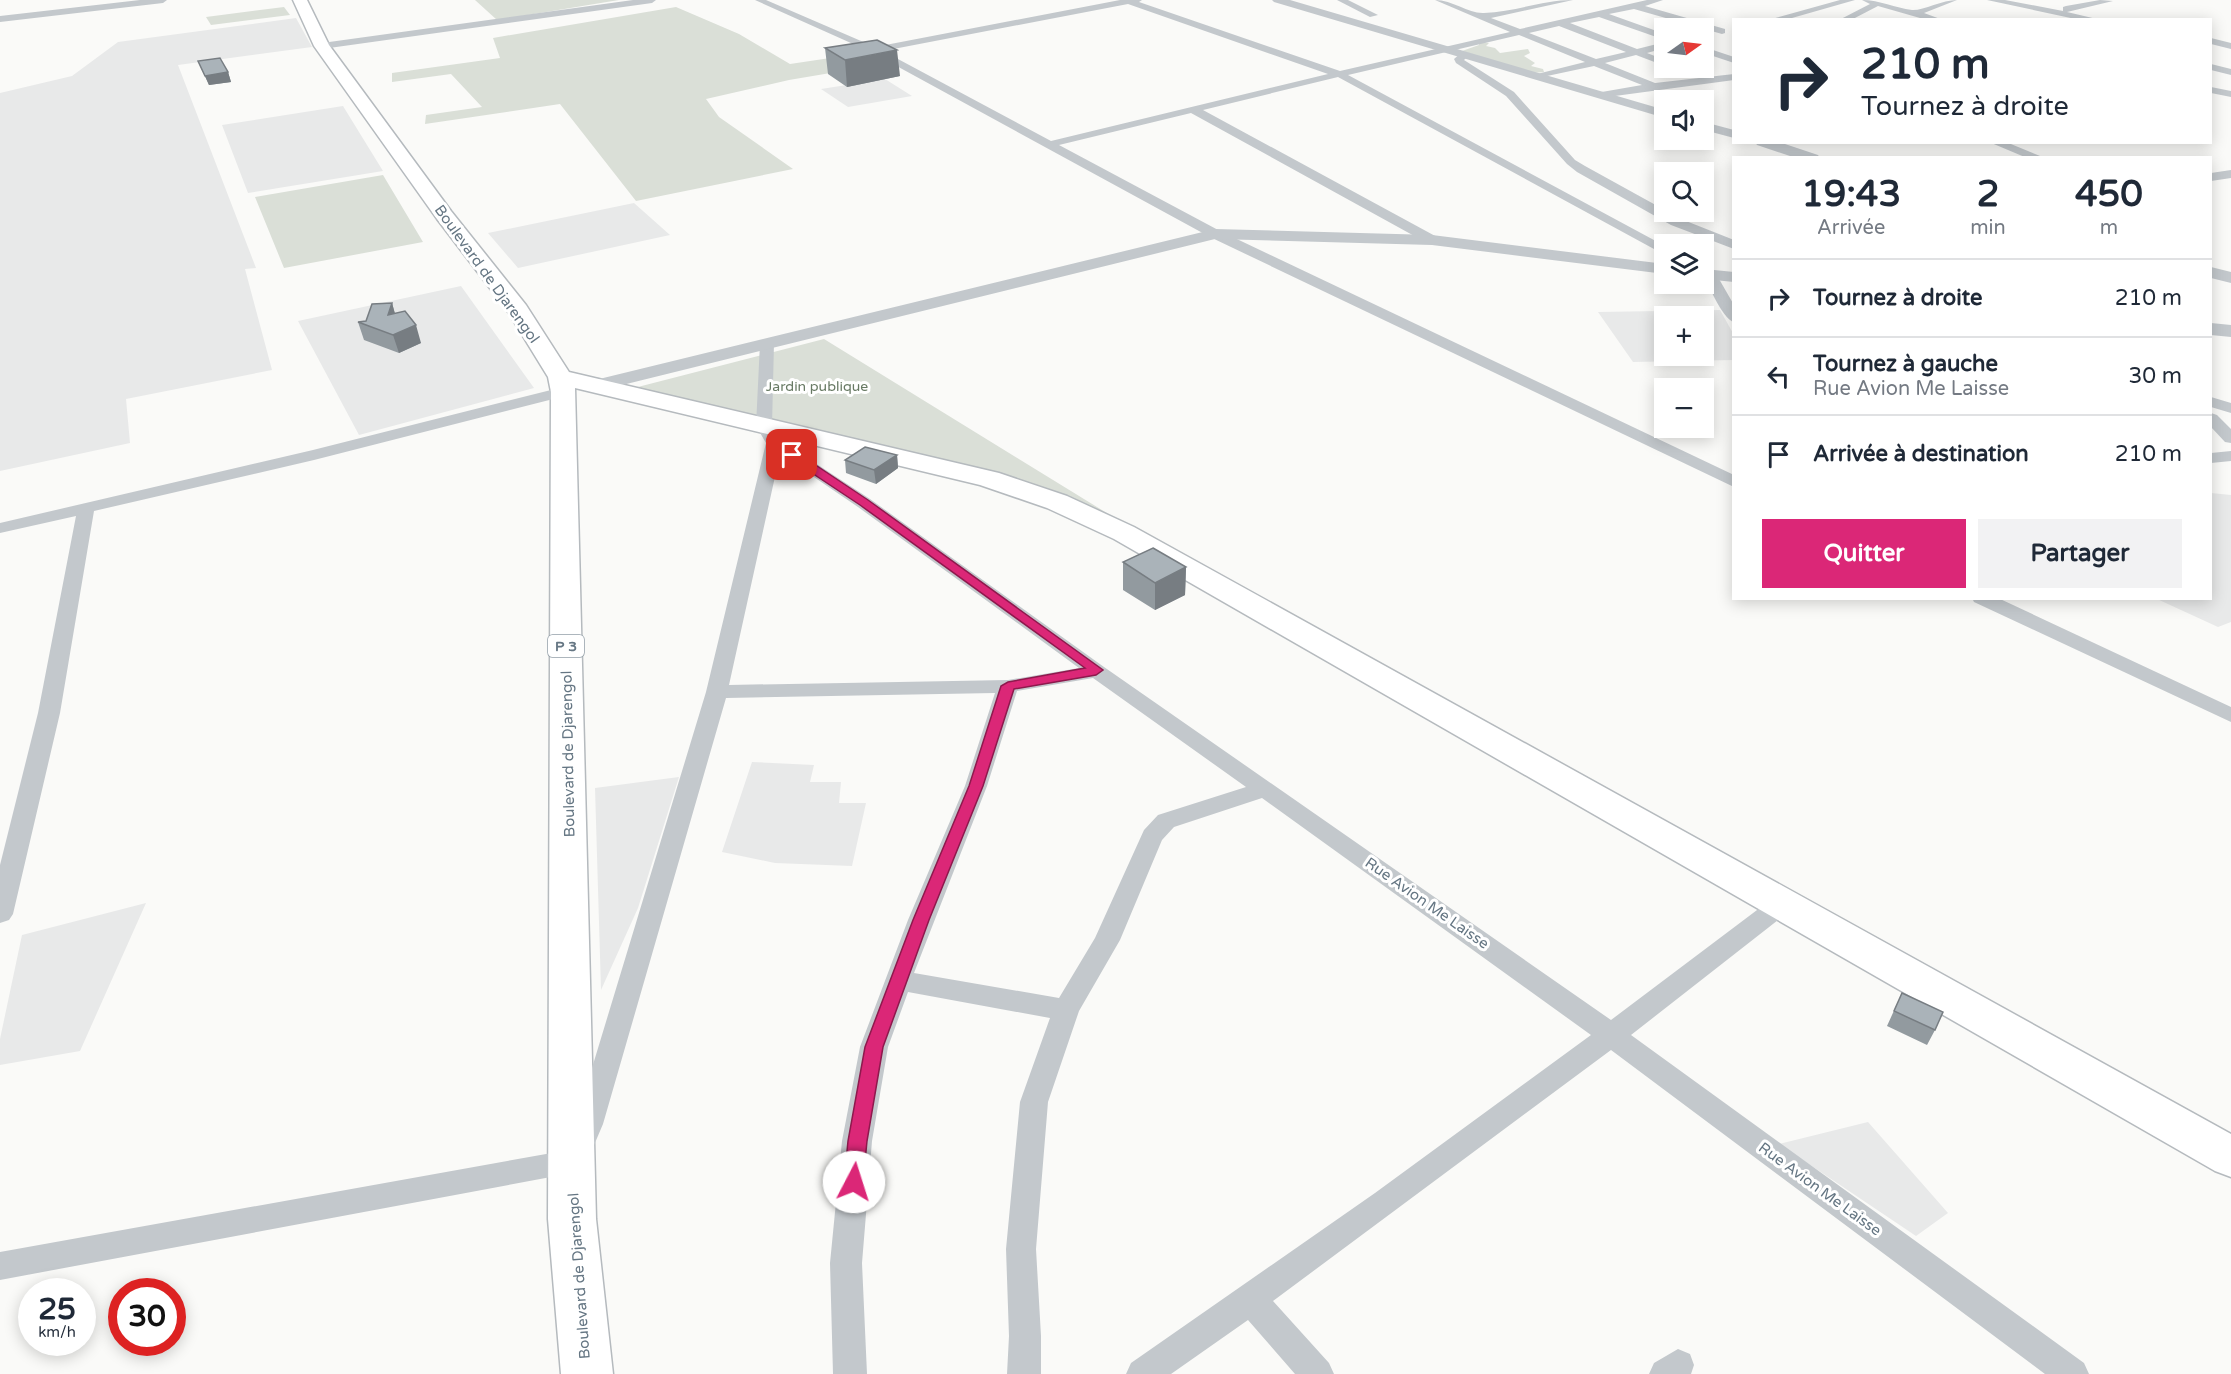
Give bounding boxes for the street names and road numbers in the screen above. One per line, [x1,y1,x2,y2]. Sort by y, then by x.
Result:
street label: Boulevard de Djarengol [431,201,543,347]
road number: P 3 [548,635,584,657]
street label: Boulevard de Djarengol [558,671,578,837]
street label: Rue Avion Me Laisse [1362,853,1492,953]
street label: Rue Avion Me Laisse [1755,1138,1885,1240]
street label: Boulevard de Djarengol [564,1192,594,1360]

